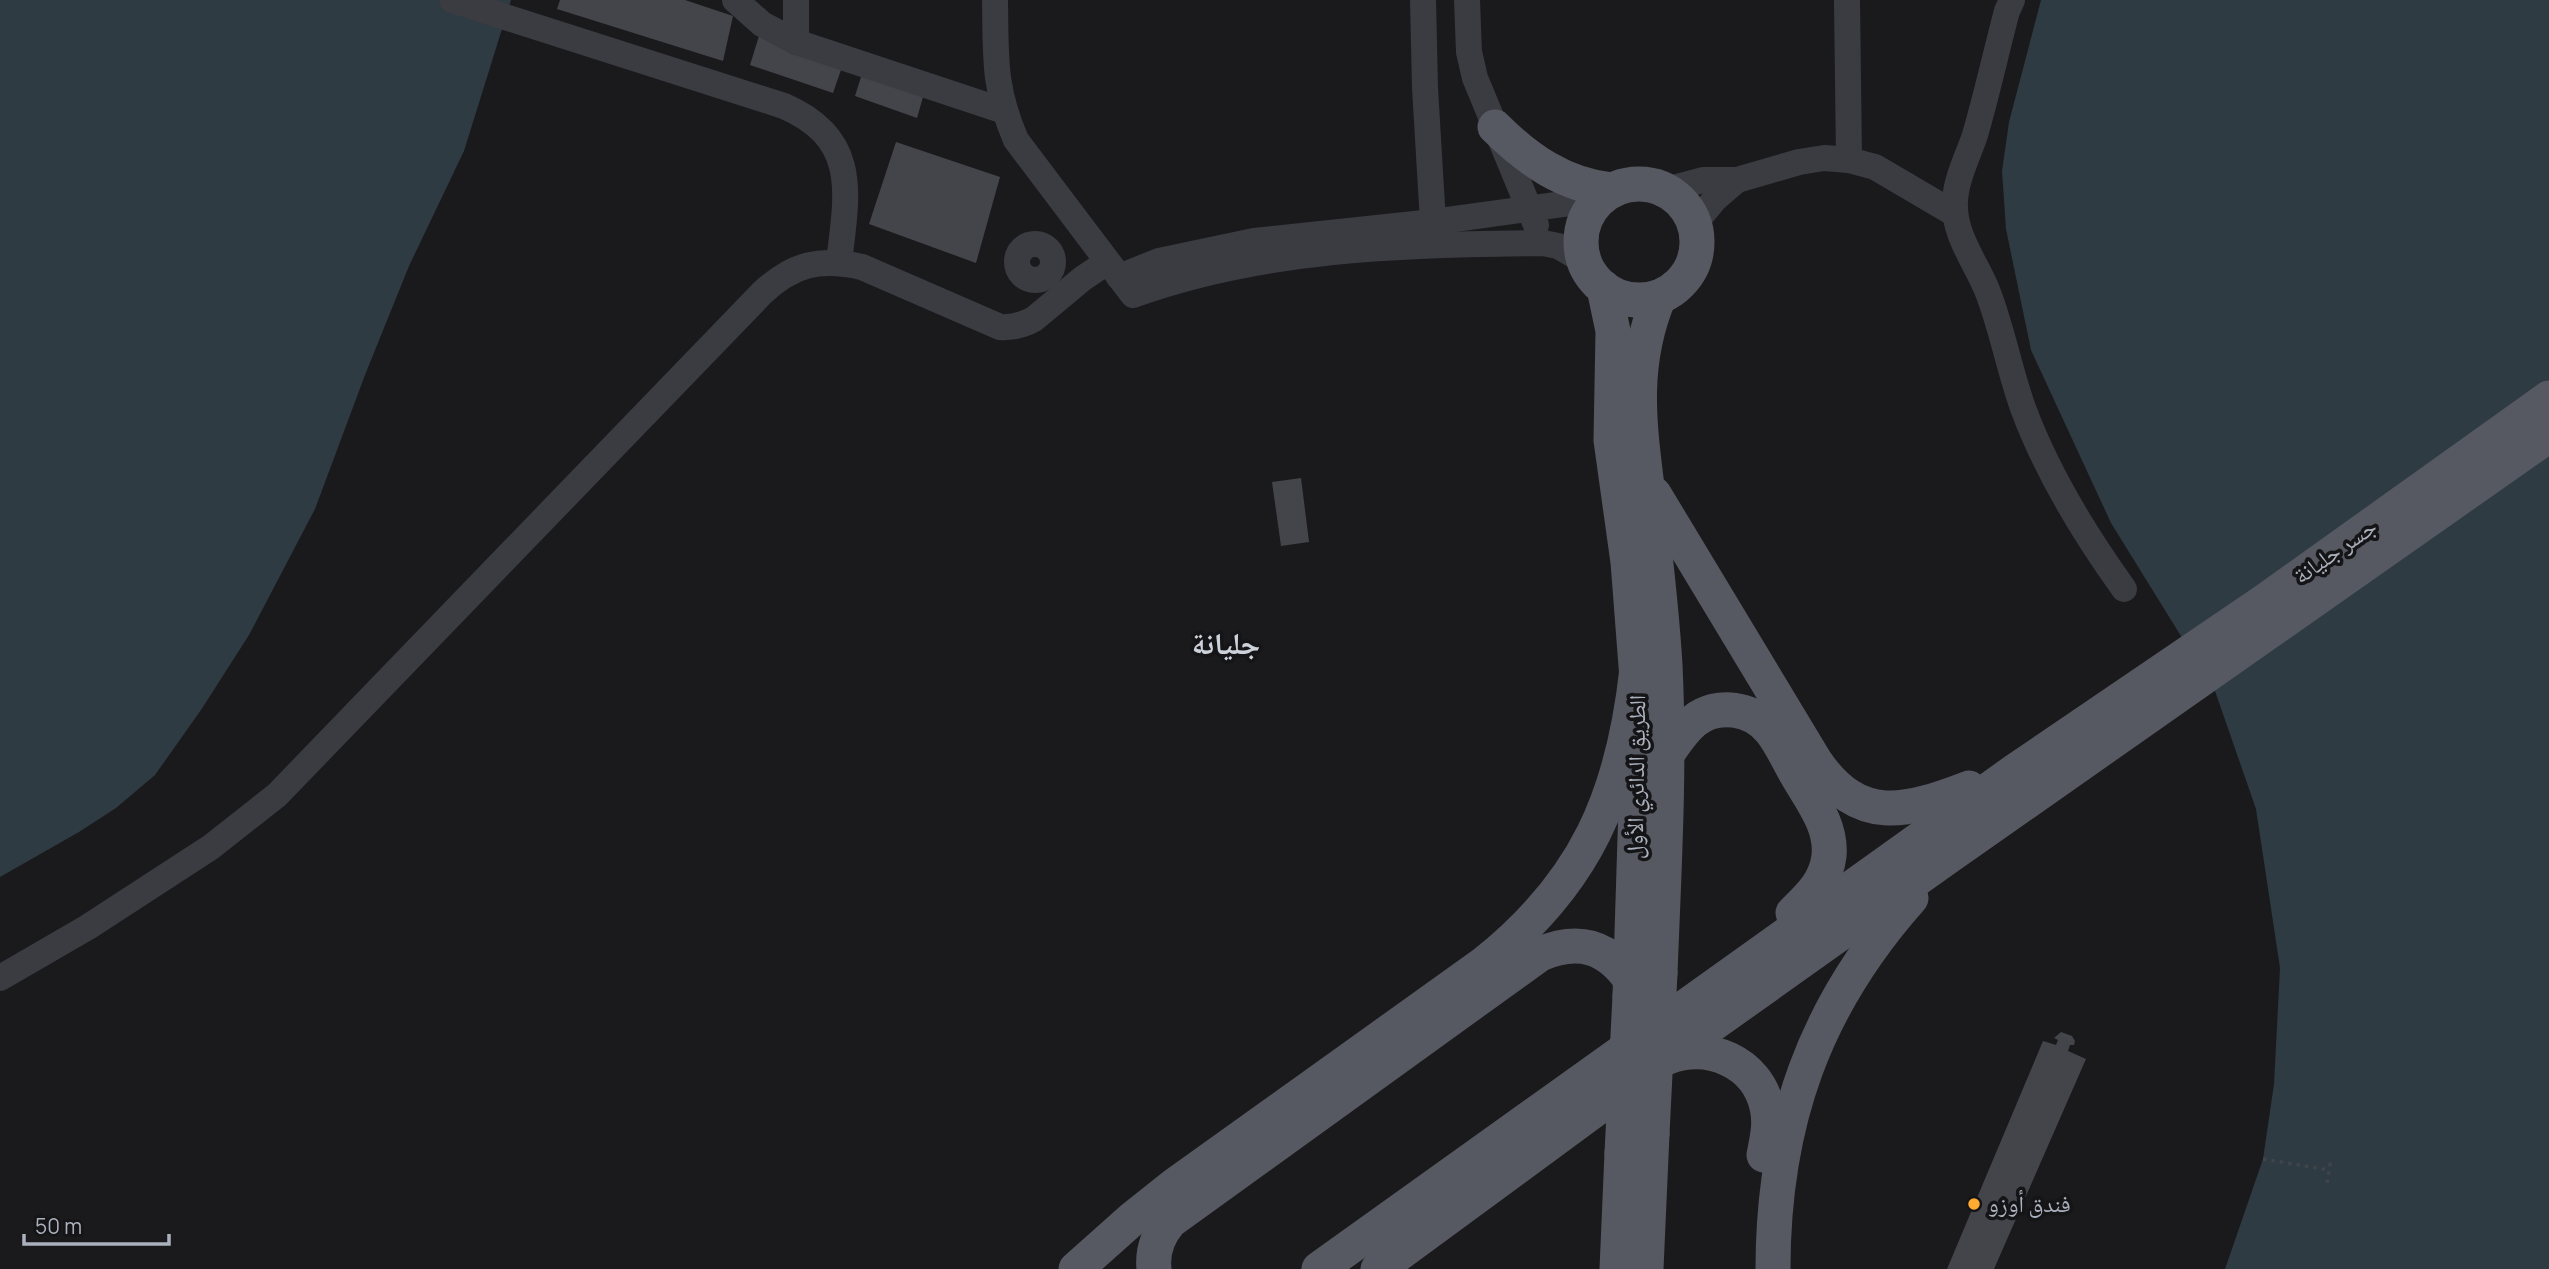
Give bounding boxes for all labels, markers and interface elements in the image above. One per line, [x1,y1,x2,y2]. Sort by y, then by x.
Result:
street label: جسر جليانة [2286,510,2382,590]
district label: جليانة [1192,622,1260,663]
street label: الطريق الدائري الأول [1618,695,1656,859]
place label: فندق أوزو [1988,1187,2071,1219]
marker: فندق أوزو [1966,1196,1982,1212]
scale bar [24,1202,170,1246]
text: 50 m [35,1212,82,1240]

